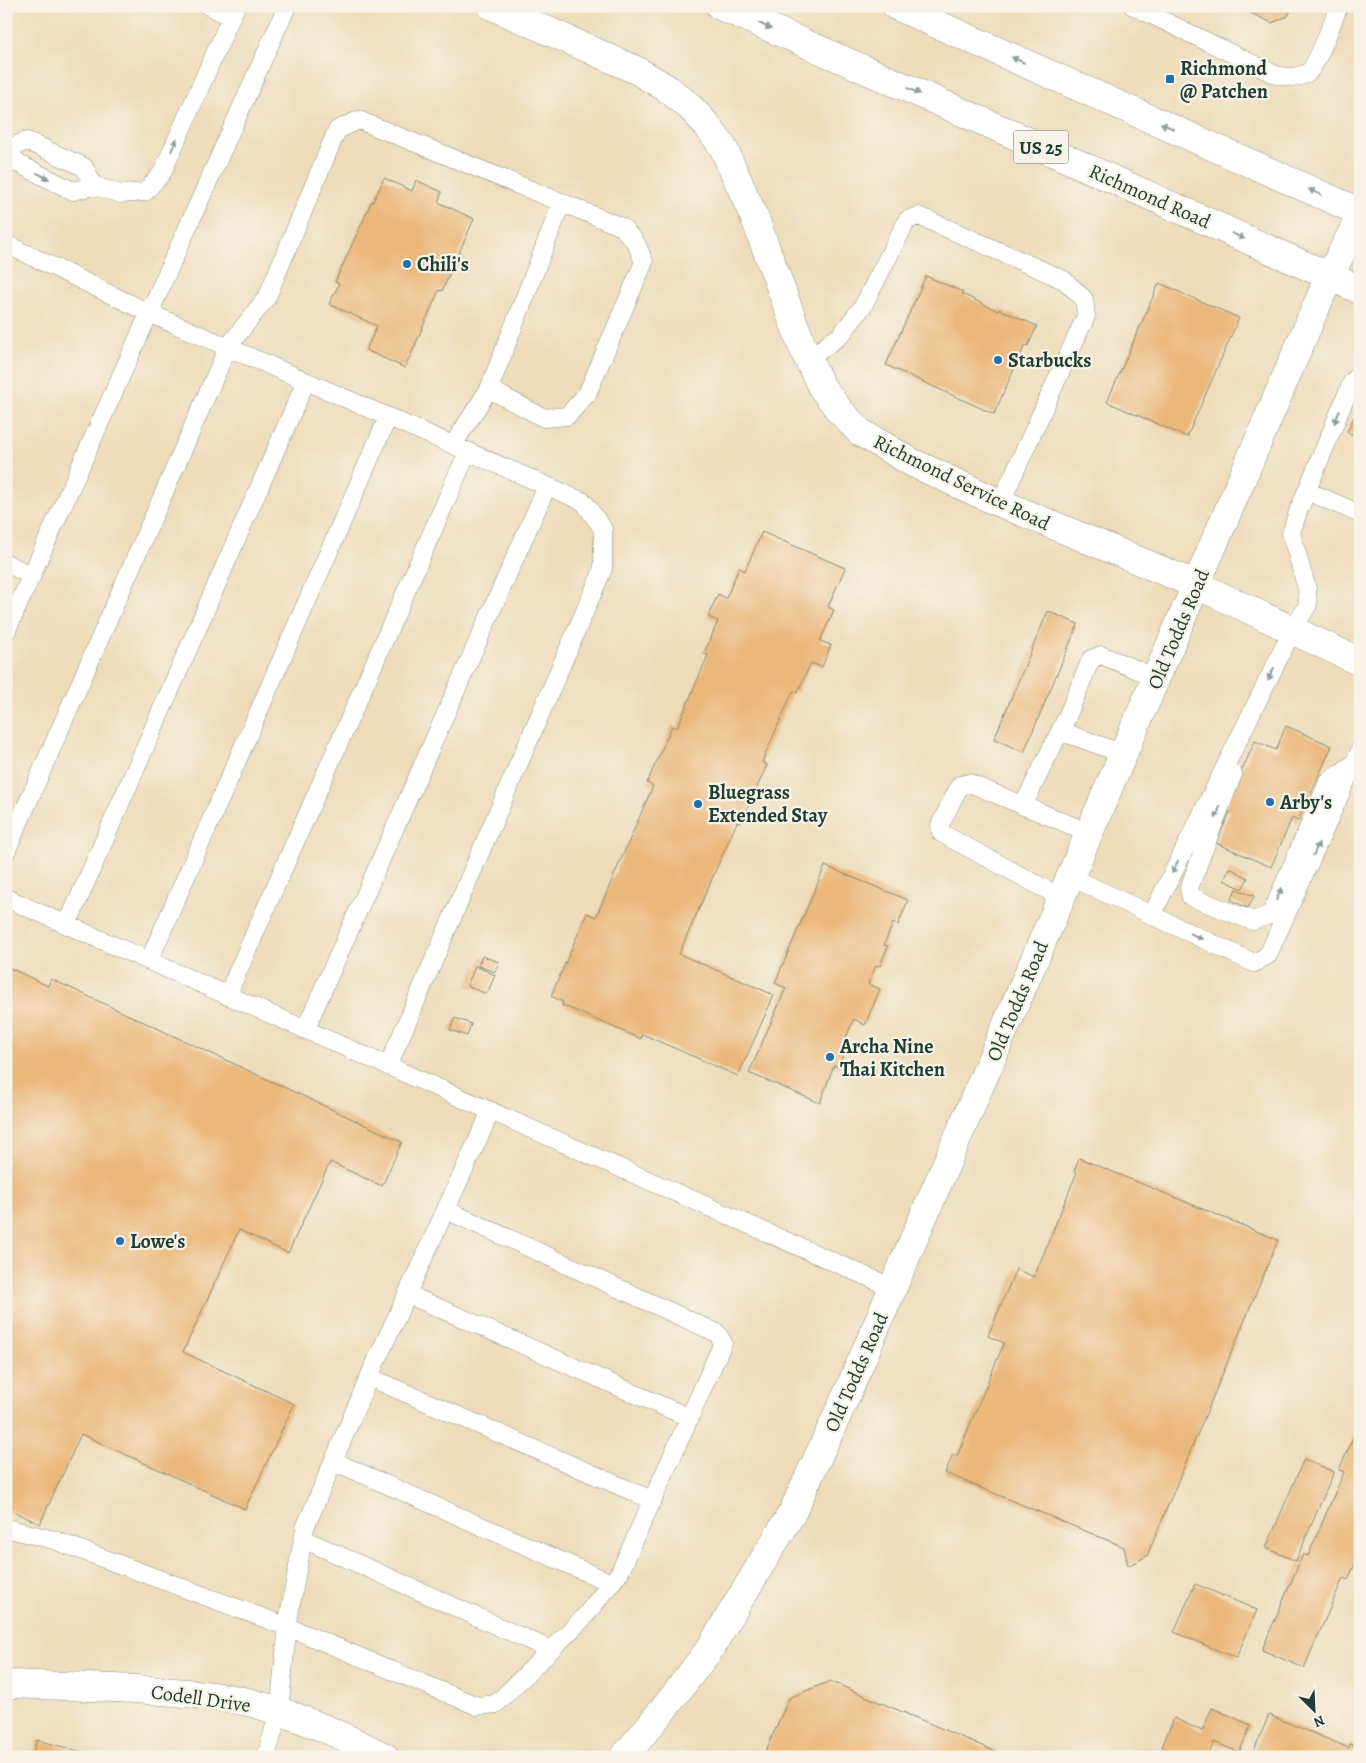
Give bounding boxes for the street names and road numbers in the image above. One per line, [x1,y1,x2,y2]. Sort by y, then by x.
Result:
road number: US 25 [1014,130,1068,163]
street label: Richmond Road [1085,158,1215,235]
street label: Richmond Service Road [869,428,1055,537]
street label: Old Todds Road [1141,565,1216,693]
street label: Old Todds Road [980,937,1055,1065]
street label: Old Todds Road [818,1308,895,1436]
street label: Codell Drive [149,1678,253,1719]

